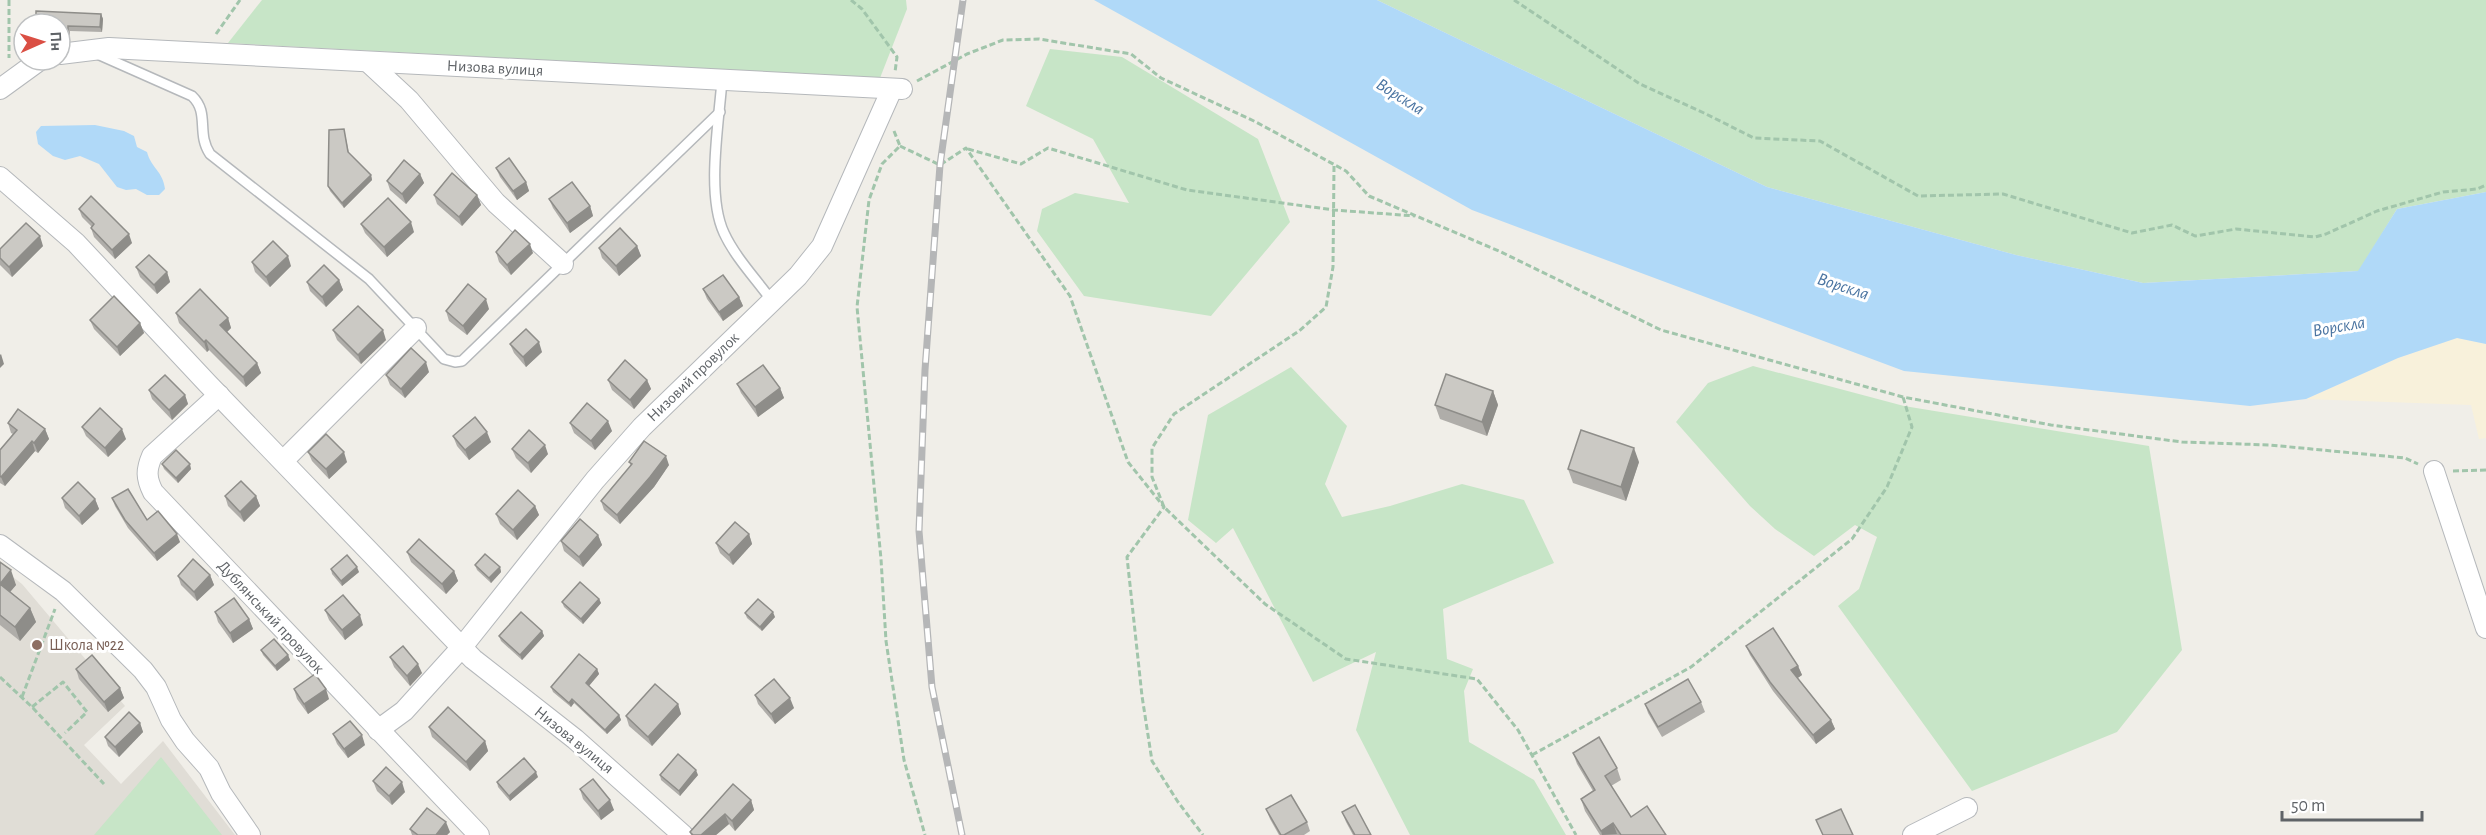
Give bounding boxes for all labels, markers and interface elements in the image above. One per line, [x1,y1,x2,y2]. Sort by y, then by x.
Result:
north arrow [12,12,72,72]
text: Пн [47,31,64,51]
street label: Низова вулиця [446,57,544,80]
water label: Ворскла [1373,75,1427,119]
water label: Ворскла [1815,270,1871,304]
water label: Ворскла [2311,314,2367,340]
street label: Низовий провулок [644,329,743,425]
street label: Дублянський провулок [214,557,328,678]
place label: Школа №22 [49,637,124,653]
marker: Школа №22 [30,638,44,652]
street label: Низова вулиця [531,703,617,777]
scale bar [2282,784,2422,822]
text: 50 m [2291,797,2325,815]

